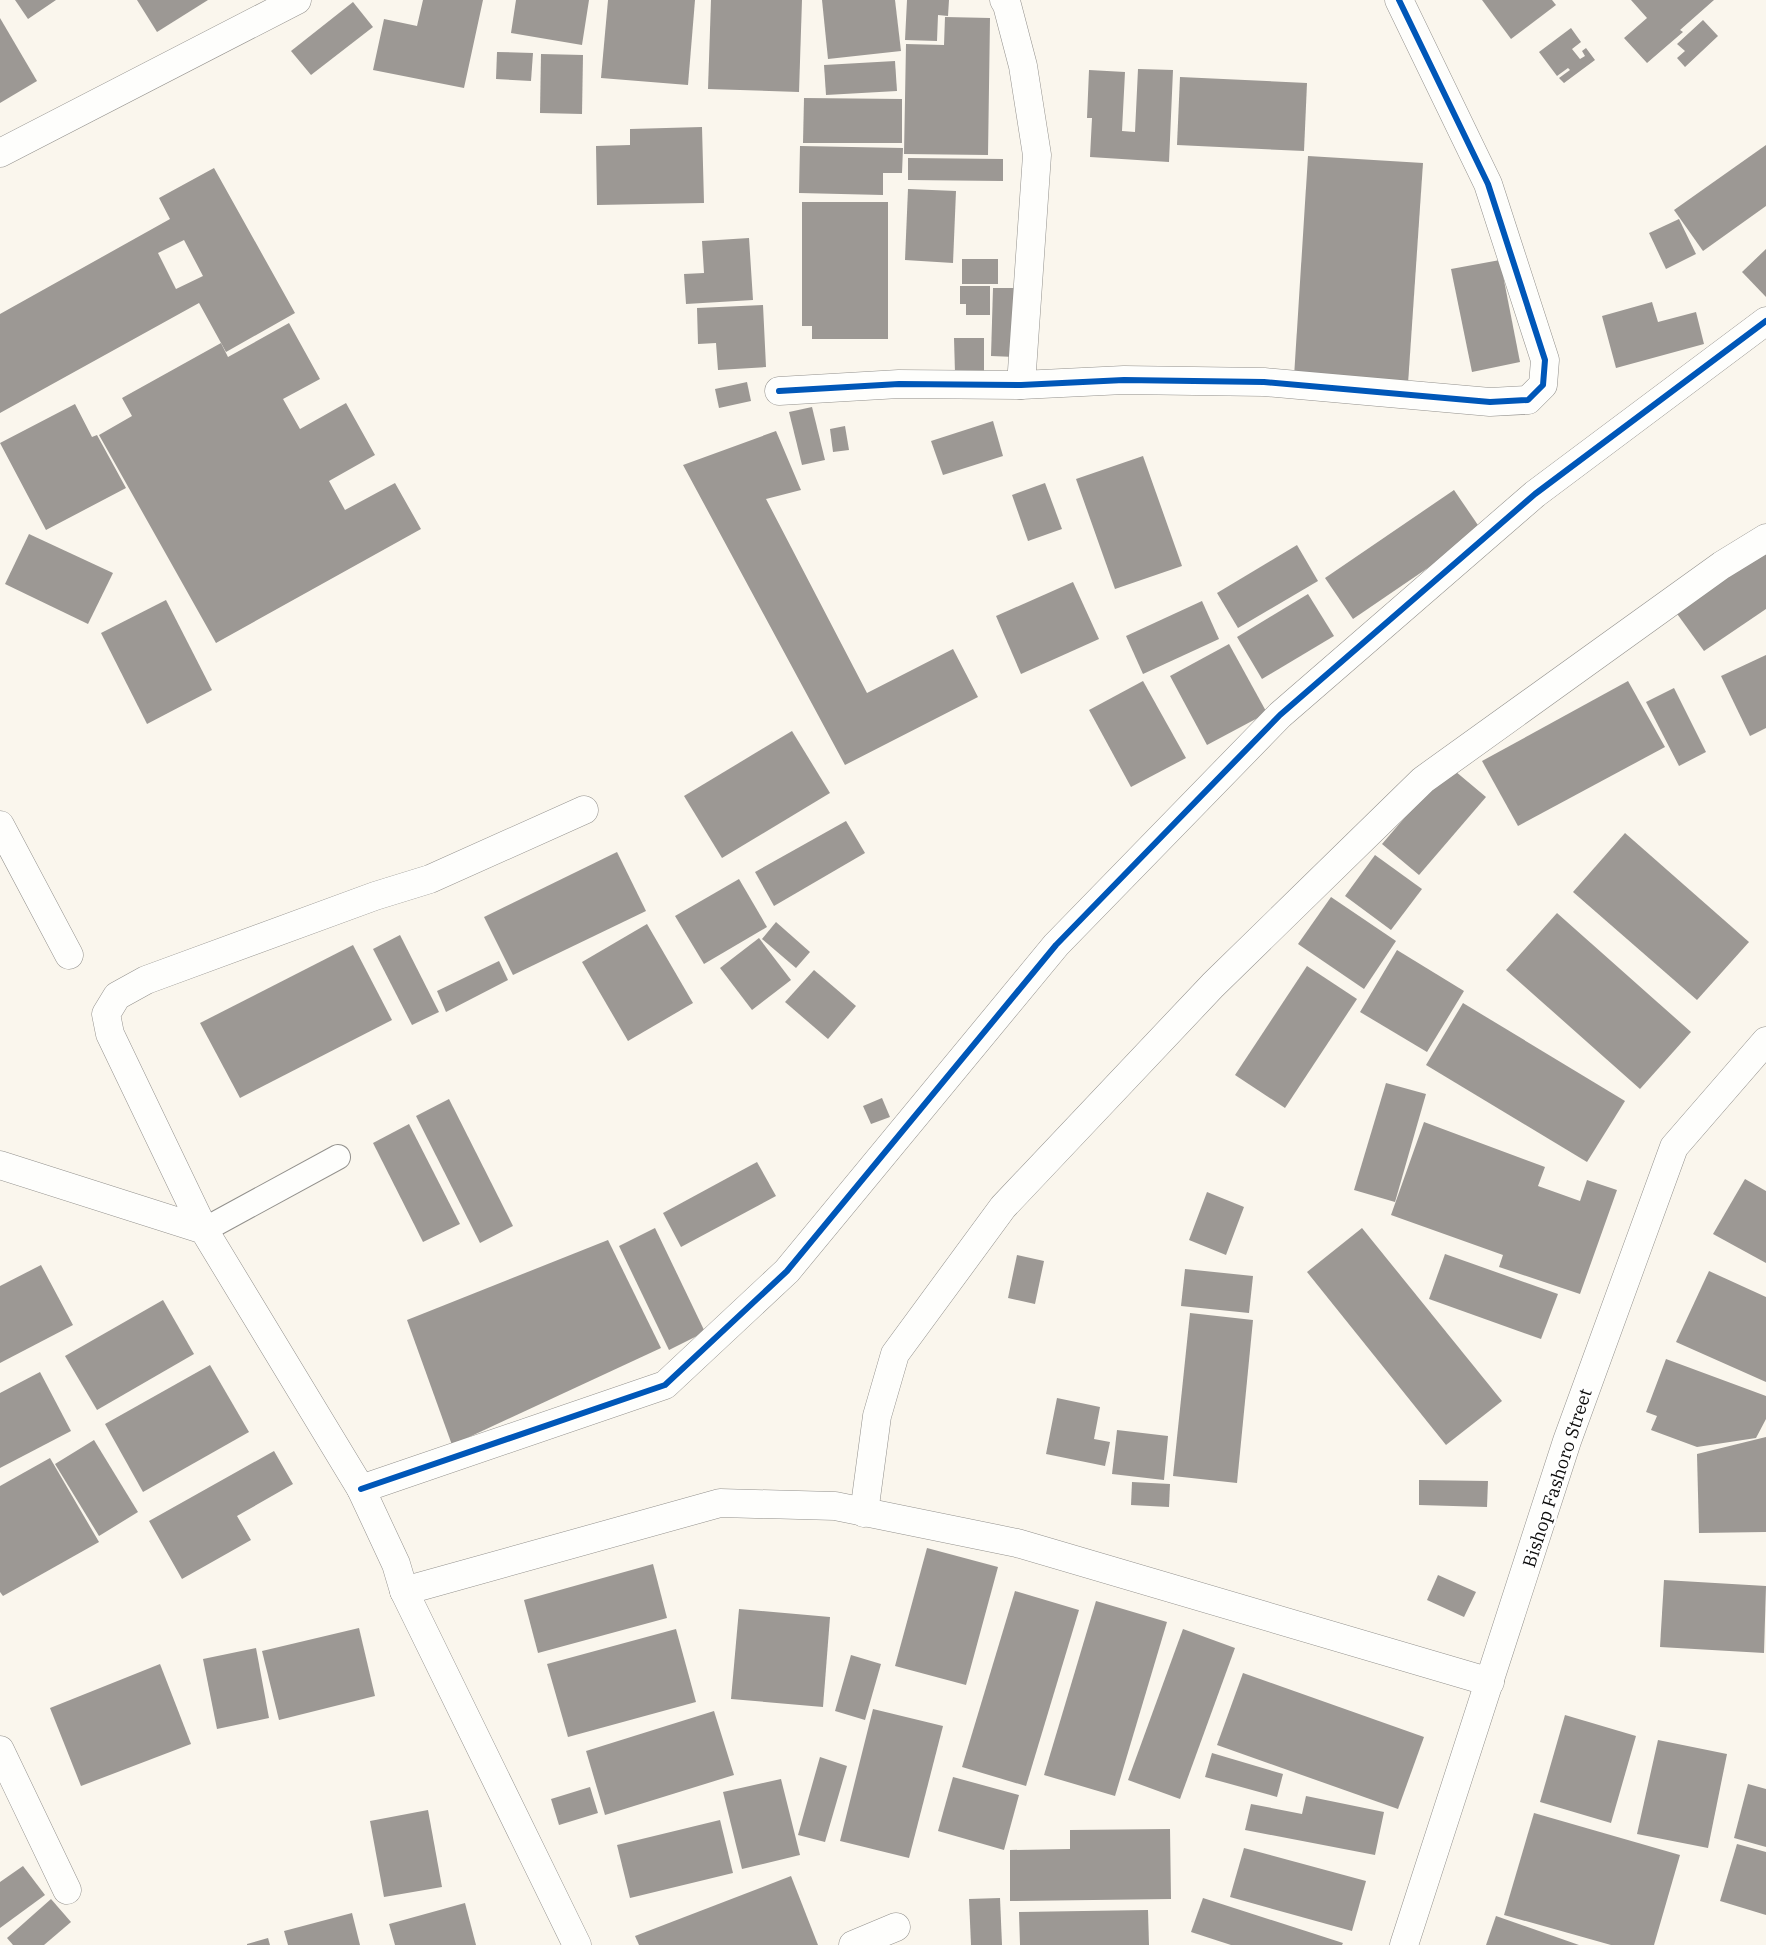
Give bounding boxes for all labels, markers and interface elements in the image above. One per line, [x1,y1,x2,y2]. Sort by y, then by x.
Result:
street label: Bishop Fashoro Street [1517,1386,1597,1570]

